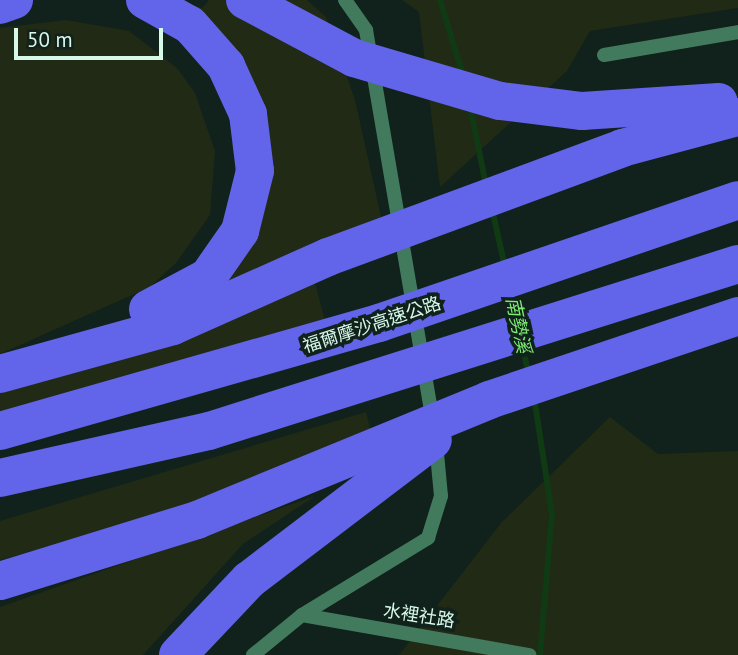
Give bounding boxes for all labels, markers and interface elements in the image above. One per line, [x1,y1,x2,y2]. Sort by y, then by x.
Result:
scale bar [18,14,166,58]
text: 50 m [27,26,73,53]
street label: 福爾摩沙高速公路 [300,292,444,358]
water label: 南勢溪 [501,295,535,355]
street label: 水裡社路 [382,600,456,632]

